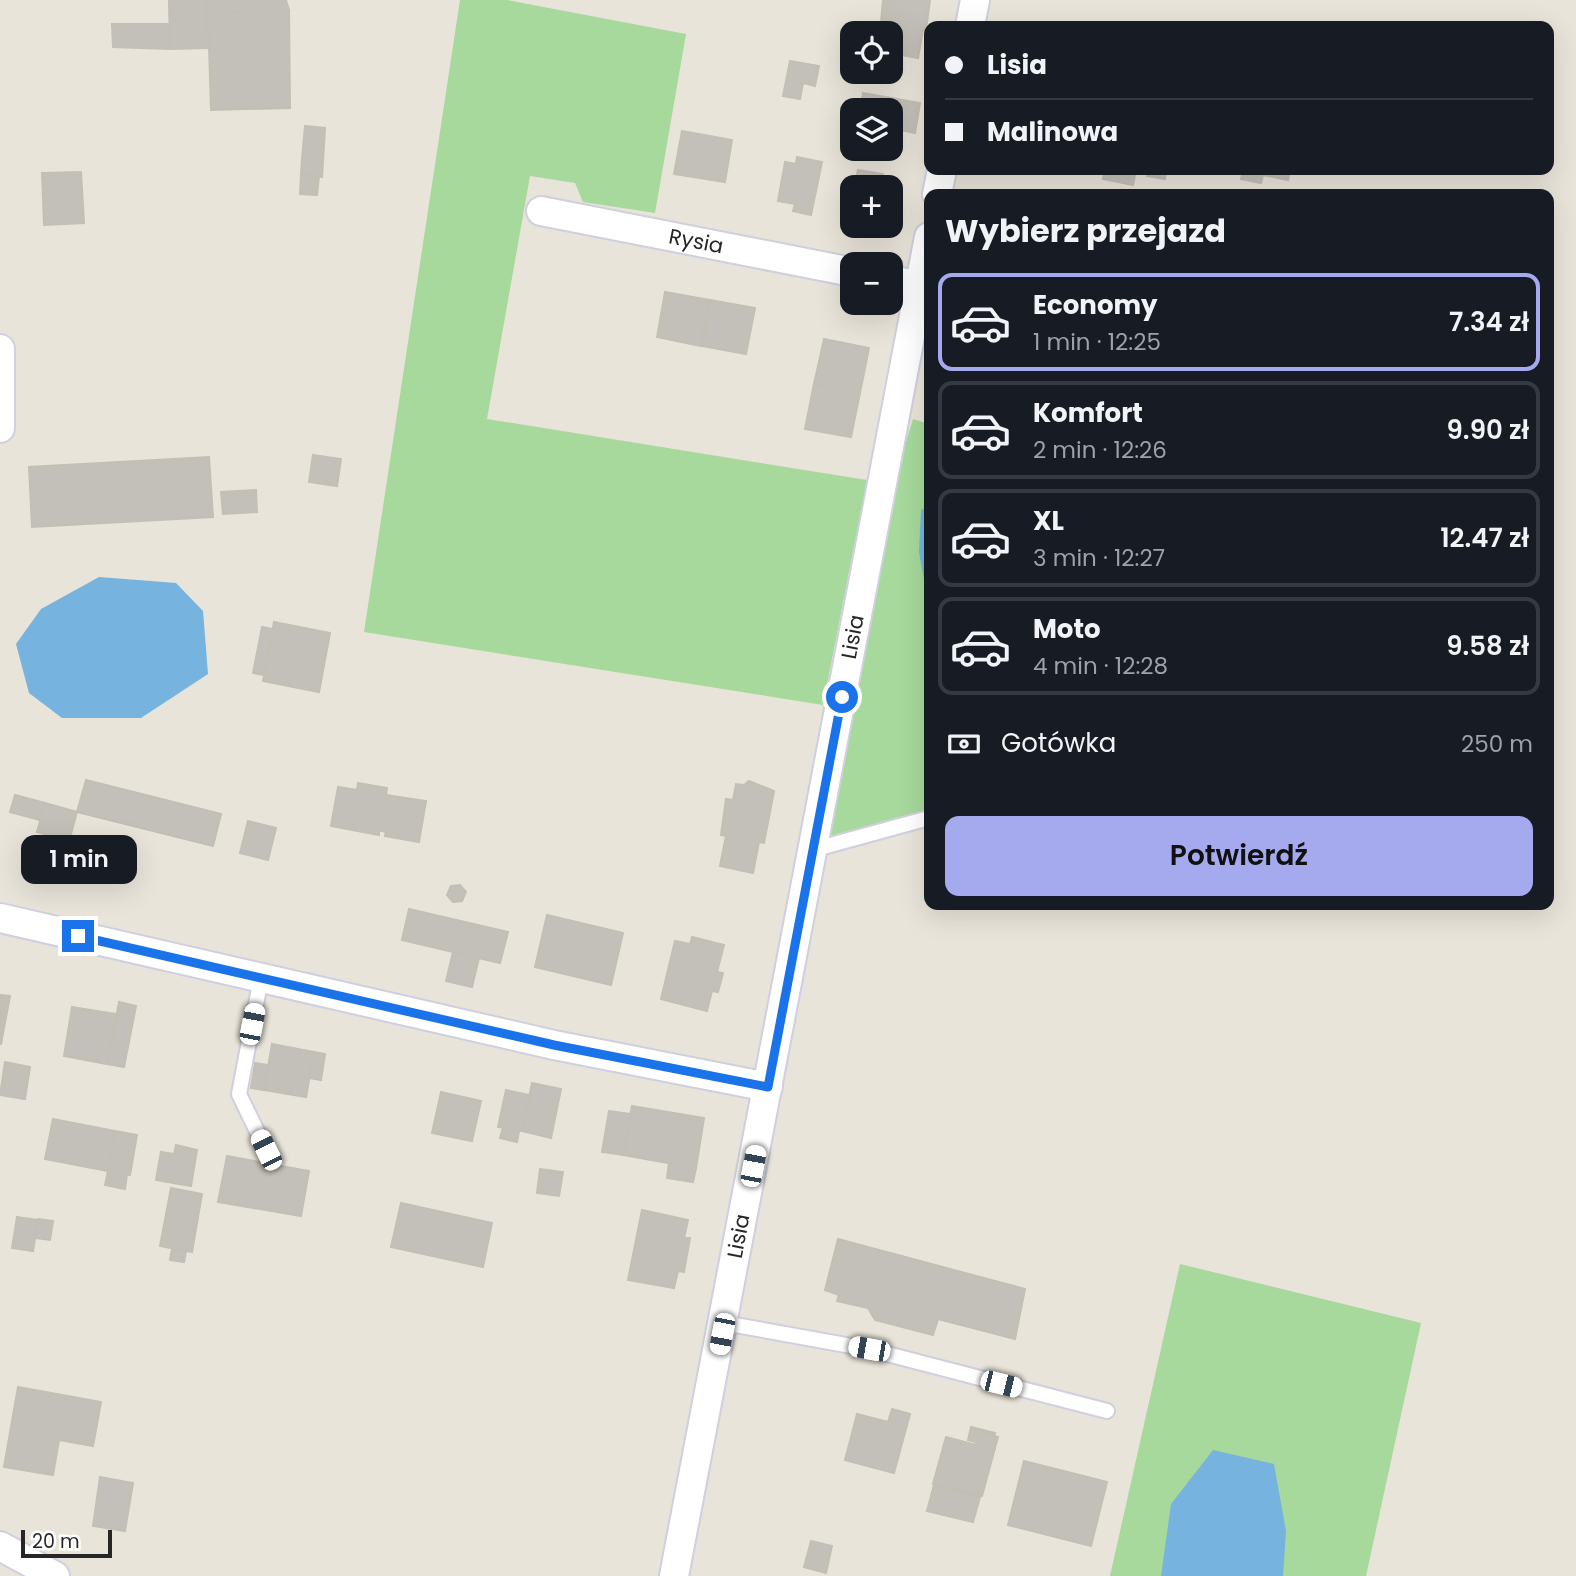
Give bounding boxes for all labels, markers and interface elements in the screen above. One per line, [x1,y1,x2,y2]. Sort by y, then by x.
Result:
map controls [840,21,903,315]
button: locate [840,21,903,84]
text: Lisia [987,47,1047,83]
button: layers [840,98,903,161]
text: Malinowa [987,114,1118,150]
button: + [840,175,903,238]
text: Wybierz przejazd [945,208,1226,253]
street label: Rysia [666,221,726,260]
button: − [840,252,903,315]
text: Economy [1033,287,1157,323]
icon: car [949,291,1012,354]
text: 7.34 zł [1449,304,1529,340]
text: 1 min · 12:25 [1033,326,1161,358]
text: Komfort [1033,395,1143,431]
icon: car [949,399,1012,462]
text: 9.90 zł [1447,412,1529,448]
text: 2 min · 12:26 [1033,434,1167,466]
text: XL [1033,503,1064,539]
icon: car [949,507,1012,570]
text: 12.47 zł [1440,520,1529,556]
text: 3 min · 12:27 [1033,542,1165,574]
text: Moto [1033,611,1101,647]
street label: Lisia [834,612,871,661]
icon: car [949,615,1012,678]
text: 9.58 zł [1446,628,1529,664]
text: 4 min · 12:28 [1033,650,1168,682]
route start [826,681,858,713]
icon: cash [945,725,983,763]
text: Gotówka [1001,725,1116,761]
text: 250 m [1461,728,1533,760]
button: Potwierdź [945,816,1533,896]
callout: 1 min [20,834,136,884]
text: 1 min [49,843,109,875]
route end [62,920,94,952]
car [238,1001,267,1047]
car [248,1127,285,1173]
car [739,1143,768,1189]
street label: Lisia [720,1211,757,1261]
car [708,1311,737,1357]
car [847,1335,892,1363]
car [979,1369,1024,1399]
scale bar [21,1527,112,1559]
text: 20 m [32,1528,80,1555]

